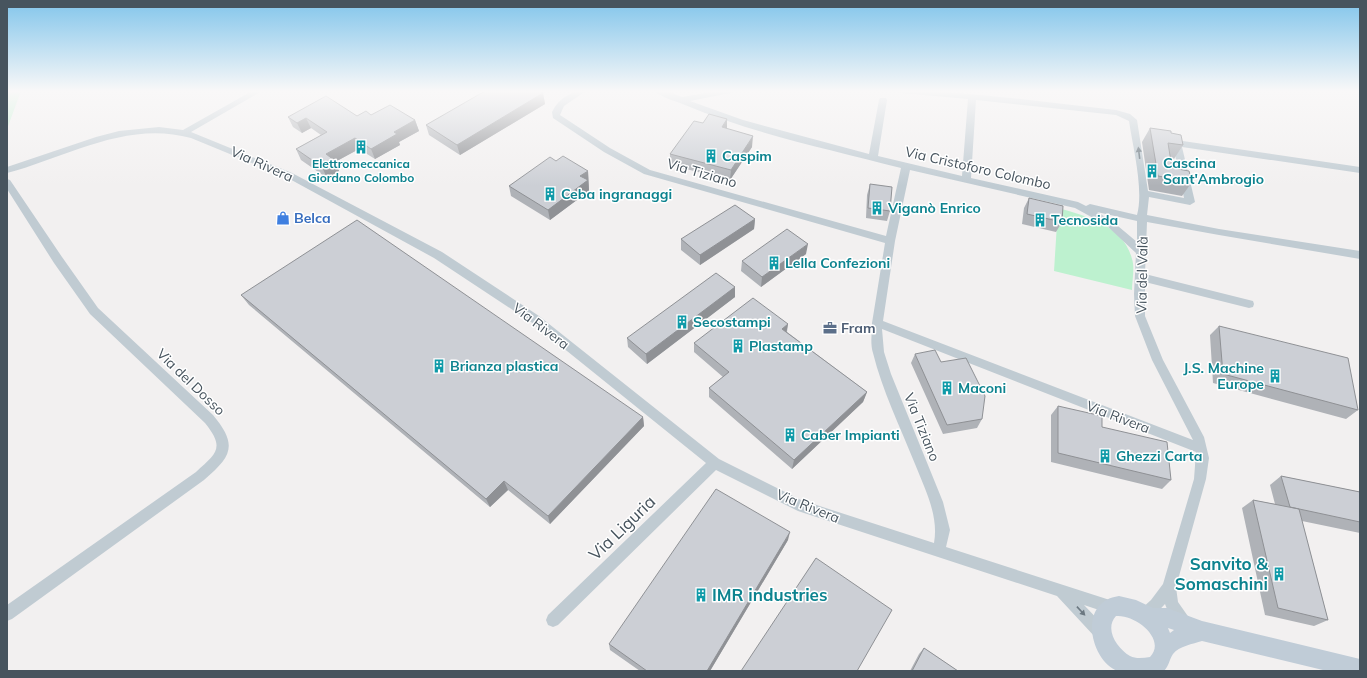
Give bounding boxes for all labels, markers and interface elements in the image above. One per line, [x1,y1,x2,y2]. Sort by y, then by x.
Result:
building icon: Elettromeccanica Giordano Colombo [353,139,369,155]
street label: Via Rivera [228,142,296,186]
street label: Via Cristoforo Colombo [903,142,1053,194]
place label: Caspim [722,147,772,165]
one-way arrow [1135,147,1142,159]
building icon: Caspim [703,148,719,164]
street label: Via Tiziano [665,154,739,192]
place label: Cascina Sant'Ambrogio [1163,154,1264,188]
place label: Elettromeccanica Giordano Colombo [308,156,414,185]
building icon: Cascina Sant'Ambrogio [1144,163,1160,179]
place label: Ceba ingranaggi [561,185,672,203]
building icon: Ceba ingranaggi [542,186,558,202]
place label: Viganò Enrico [887,199,981,217]
building icon: Viganò Enrico [869,200,885,216]
place label: Belca [294,209,331,227]
shop icon: Belca [275,210,291,226]
place label: Tecnosida [1051,211,1118,229]
building icon: Tecnosida [1032,212,1048,228]
street label: Via del Valà [1132,236,1152,314]
place label: Lella Confezioni [785,254,890,272]
building icon: Lella Confezioni [766,255,782,271]
street label: Via Rivera [509,299,573,353]
place label: Secostampi [693,313,771,331]
building icon: Secostampi [674,314,690,330]
place label: Fram [841,319,876,337]
office icon: Fram [822,320,838,336]
place label: Plastamp [749,337,813,355]
building icon: Plastamp [730,338,746,354]
street label: Via del Dosso [153,345,229,419]
place label: Brianza plastica [450,357,558,375]
building icon: Brianza plastica [431,358,447,374]
place label: J.S. Machine Europe [1183,359,1264,393]
building icon: J.S. Machine Europe [1267,368,1283,384]
place label: Maconi [958,379,1006,397]
building icon: Maconi [939,380,955,396]
street label: Via Tiziano [900,390,944,464]
street label: Via Rivera [1084,397,1152,437]
place label: Caber Impianti [801,426,900,444]
building icon: Caber Impianti [782,427,798,443]
place label: Ghezzi Carta [1116,447,1203,465]
building icon: Ghezzi Carta [1097,448,1113,464]
street label: Via Rivera [774,485,842,527]
street label: Via Liguria [584,491,659,564]
place label: Sanvito & Somaschini [1175,553,1268,594]
building icon: Sanvito & Somaschini [1271,566,1287,582]
place label: IMR industries [712,584,827,605]
building icon: IMR industries [693,587,709,603]
one-way arrow [1076,607,1085,616]

